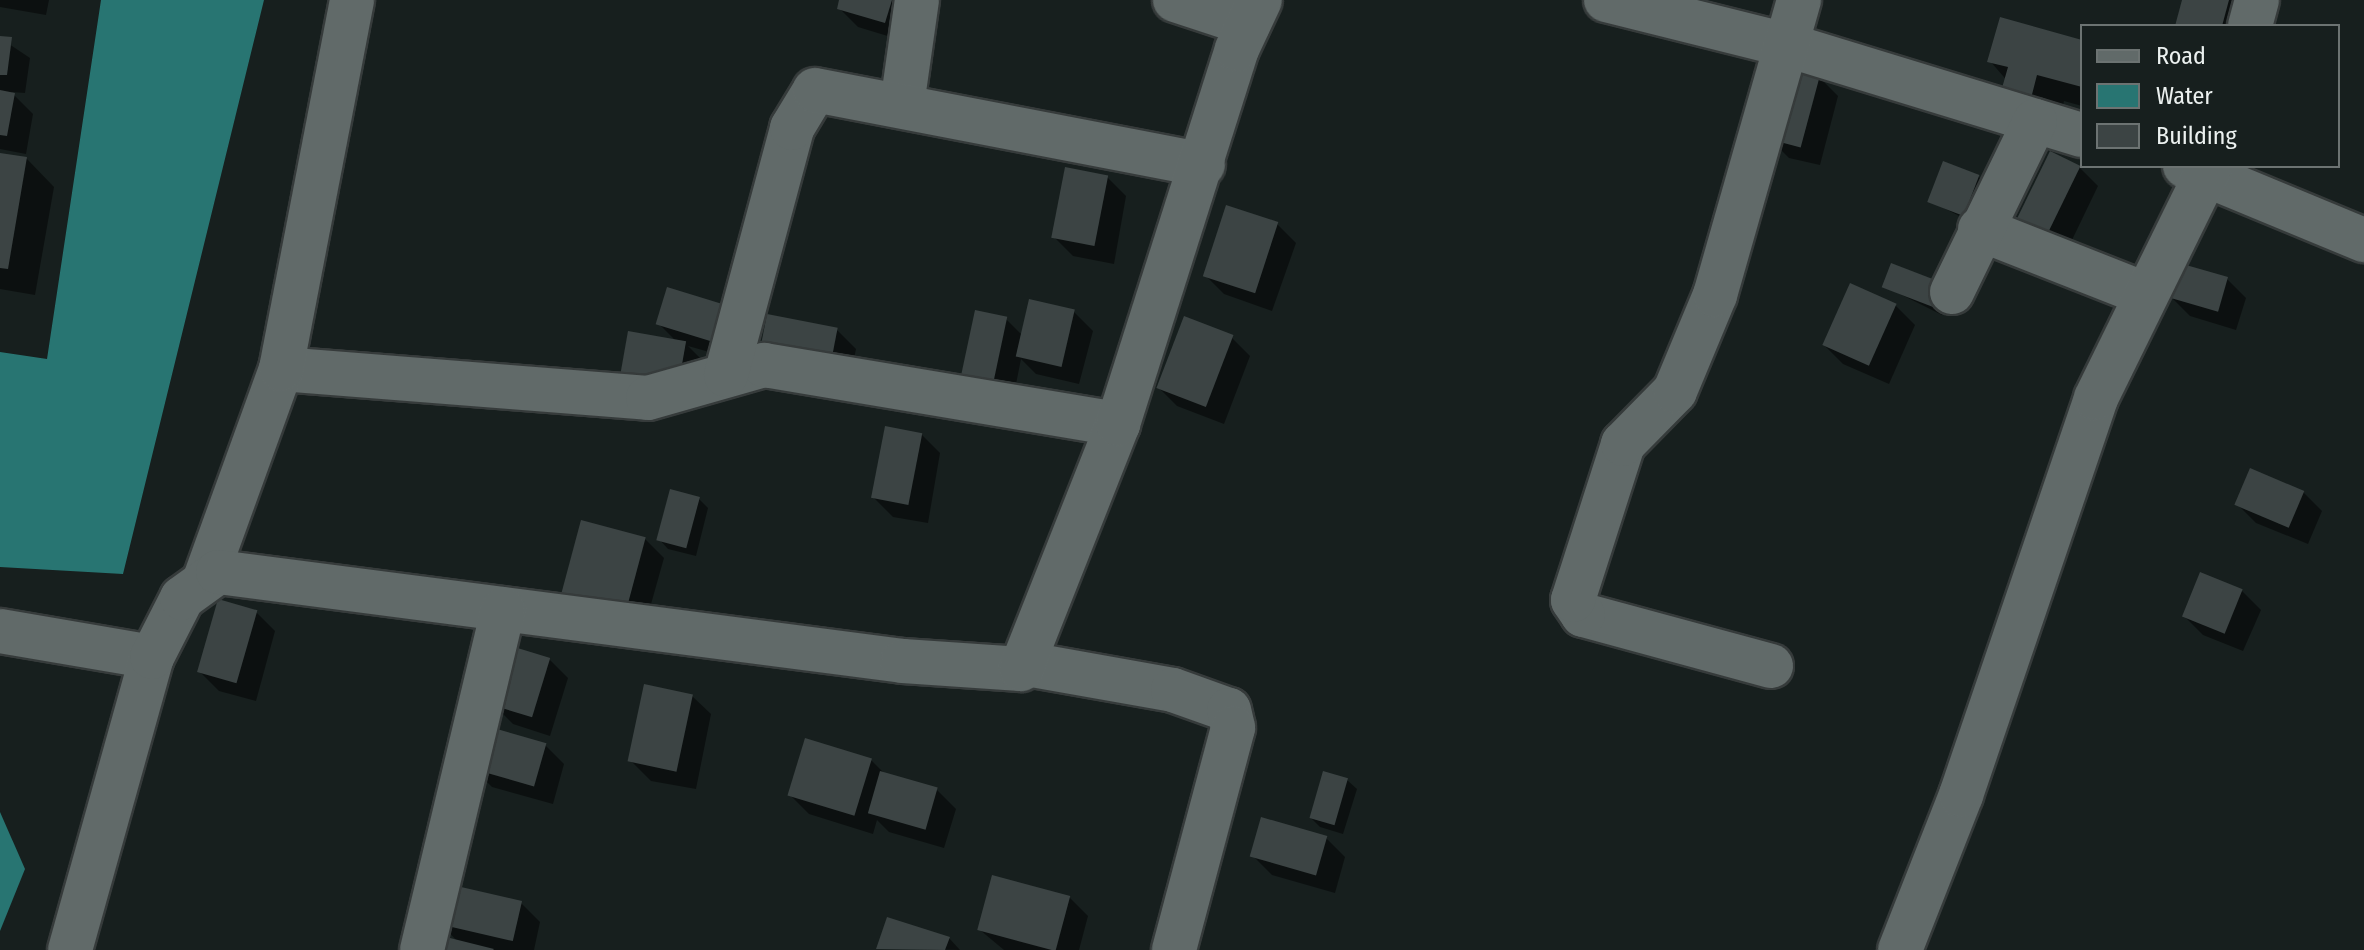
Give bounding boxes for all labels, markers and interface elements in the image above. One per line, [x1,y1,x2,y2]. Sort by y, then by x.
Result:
legend [2080,24,2340,168]
text: Road [2156,42,2206,70]
text: Water [2156,82,2213,110]
text: Building [2156,122,2237,150]

